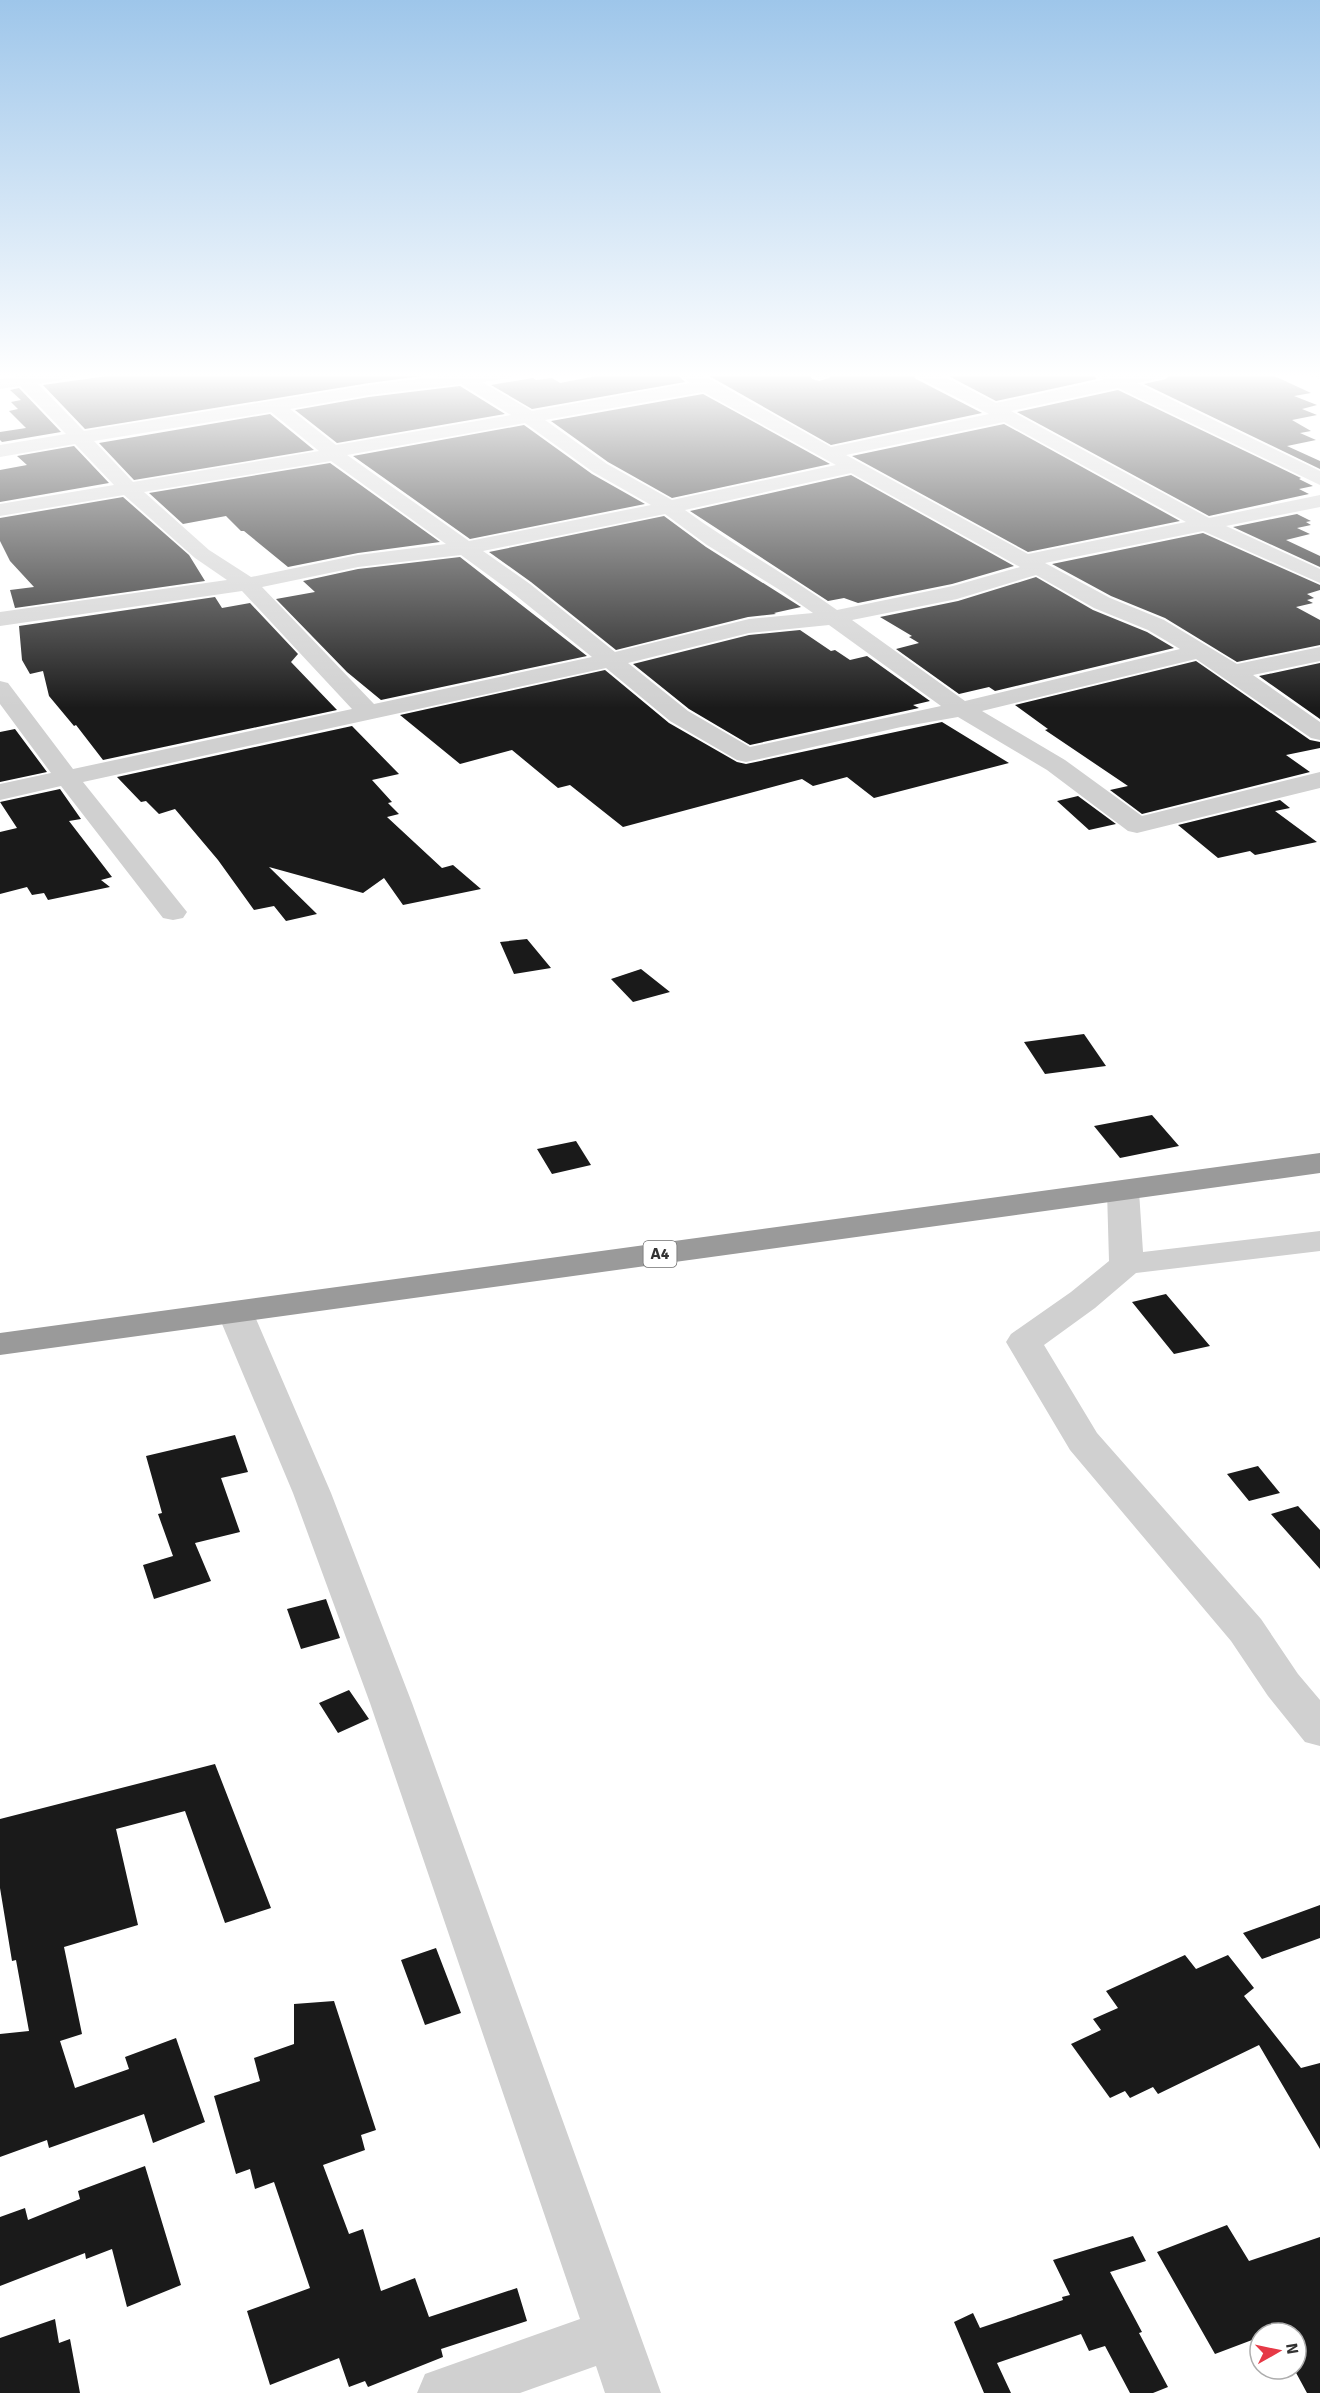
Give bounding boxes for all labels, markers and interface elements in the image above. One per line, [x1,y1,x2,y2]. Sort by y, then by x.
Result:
road number: A4 [644,1241,676,1267]
north arrow [1248,2321,1308,2381]
text: N [1281,2342,1303,2356]

